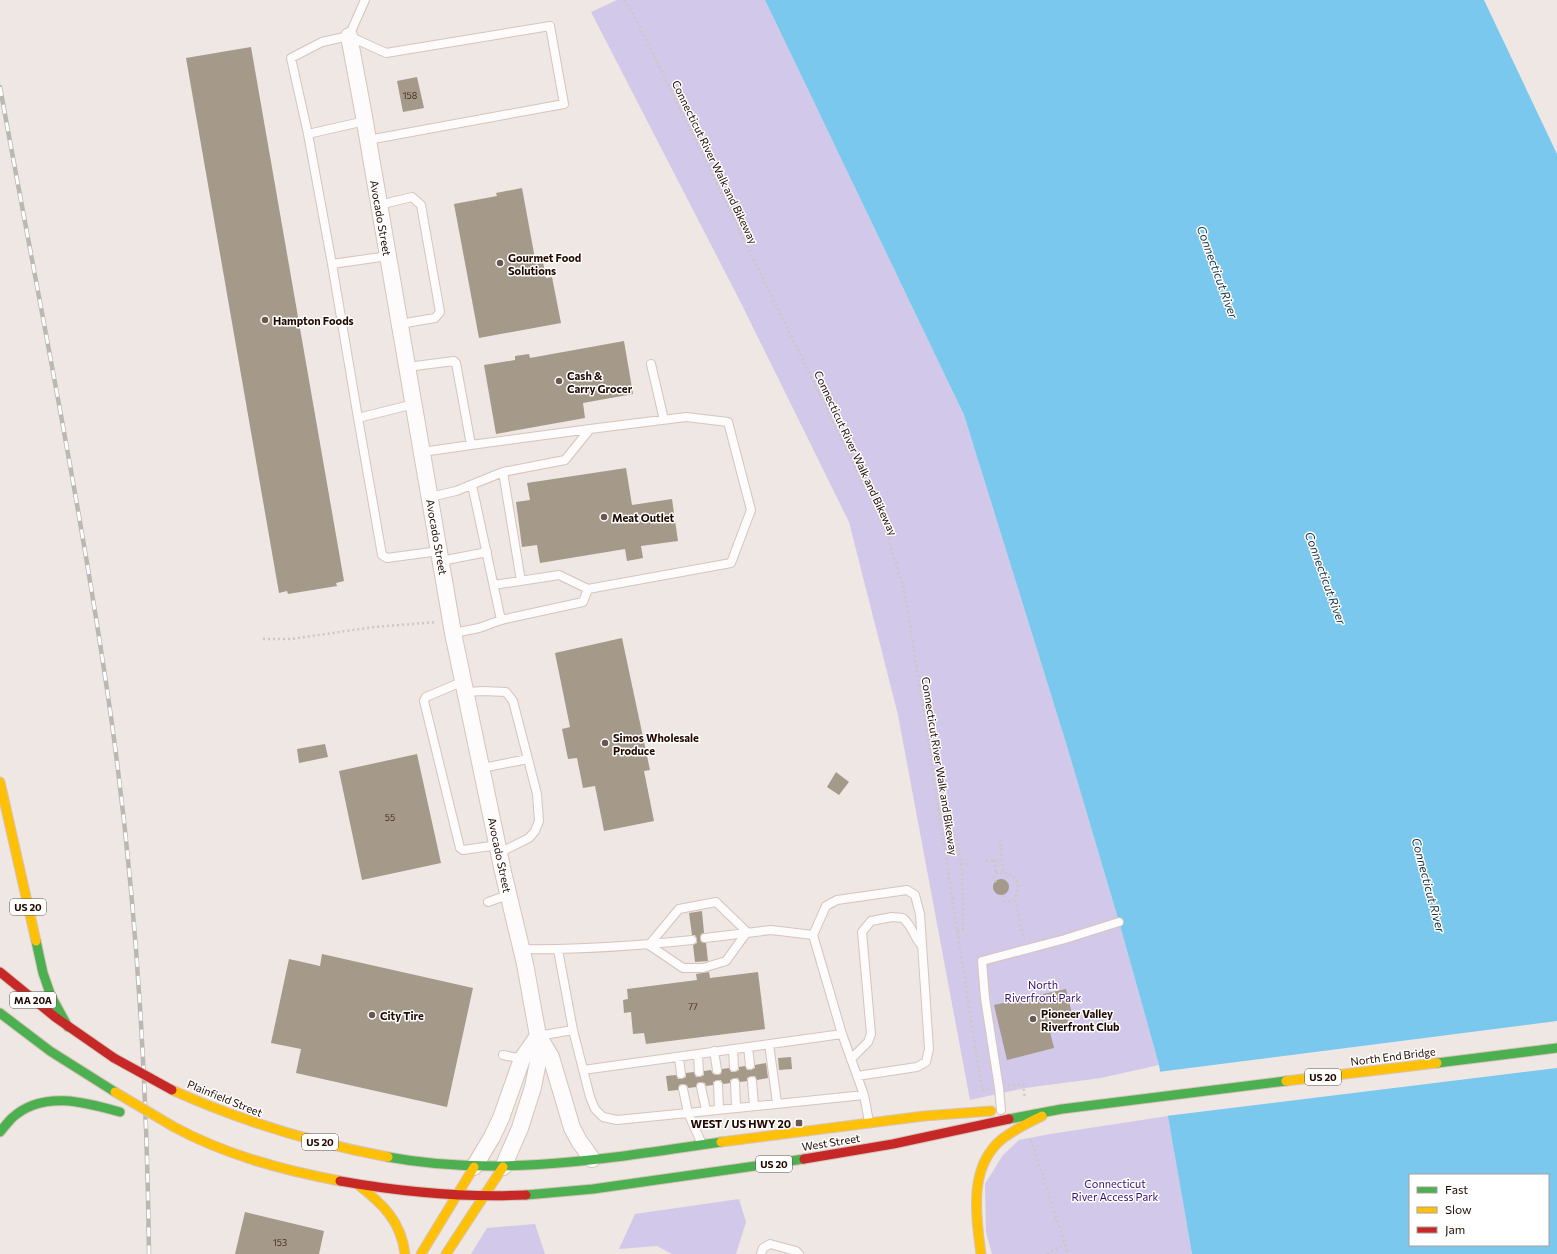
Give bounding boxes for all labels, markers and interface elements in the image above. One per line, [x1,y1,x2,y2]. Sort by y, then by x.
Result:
street label: Connecticut River Walk and Bikeway [670,78,761,246]
house number: 158 [403,90,417,101]
street label: Avocado Street [368,179,394,257]
water label: Connecticut River [1195,224,1242,321]
place label: Gourmet Food Solutions [508,251,581,277]
marker: Gourmet Food Solutions [495,258,505,268]
place label: Hampton Foods [273,314,354,327]
marker: Hampton Foods [260,315,270,325]
street label: Connecticut River Walk and Bikeway [812,368,900,538]
place label: Cash & Carry Grocer [567,369,633,395]
marker: Cash & Carry Grocer [554,376,564,386]
street label: Avocado Street [424,498,450,576]
place label: Meat Outlet [612,511,674,524]
marker: Meat Outlet [599,512,609,522]
water label: Connecticut River [1303,530,1350,627]
street label: Connecticut River Walk and Bikeway [919,676,961,856]
place label: Simos Wholesale Produce [613,731,699,757]
marker: Simos Wholesale Produce [600,738,610,748]
house number: 55 [385,812,395,823]
street label: Avocado Street [486,816,514,894]
water label: Connecticut River [1410,836,1449,935]
road number: US 20 [10,899,46,915]
park label: North Riverfront Park [1005,978,1081,1004]
road number: MA 20A [10,992,56,1008]
house number: 77 [688,1001,698,1012]
place label: Pioneer Valley Riverfront Club [1041,1007,1120,1033]
place label: City Tire [380,1009,424,1022]
marker: City Tire [367,1010,377,1020]
marker: Pioneer Valley Riverfront Club [1028,1014,1038,1024]
street label: North End Bridge [1350,1044,1437,1068]
road number: US 20 [1305,1069,1341,1085]
street label: Plainfield Street [186,1077,265,1119]
place label: WEST / US HWY 20 [691,1117,791,1130]
marker: WEST / US HWY 20 [794,1118,804,1128]
street label: West Street [801,1131,862,1153]
road number: US 20 [302,1134,338,1150]
road number: US 20 [756,1156,792,1172]
legend [1409,1174,1549,1246]
park label: Connecticut River Access Park [1071,1177,1159,1203]
text: Fast [1445,1182,1468,1196]
text: Slow [1445,1202,1472,1216]
text: Jam [1445,1222,1465,1237]
house number: 153 [273,1237,287,1248]

